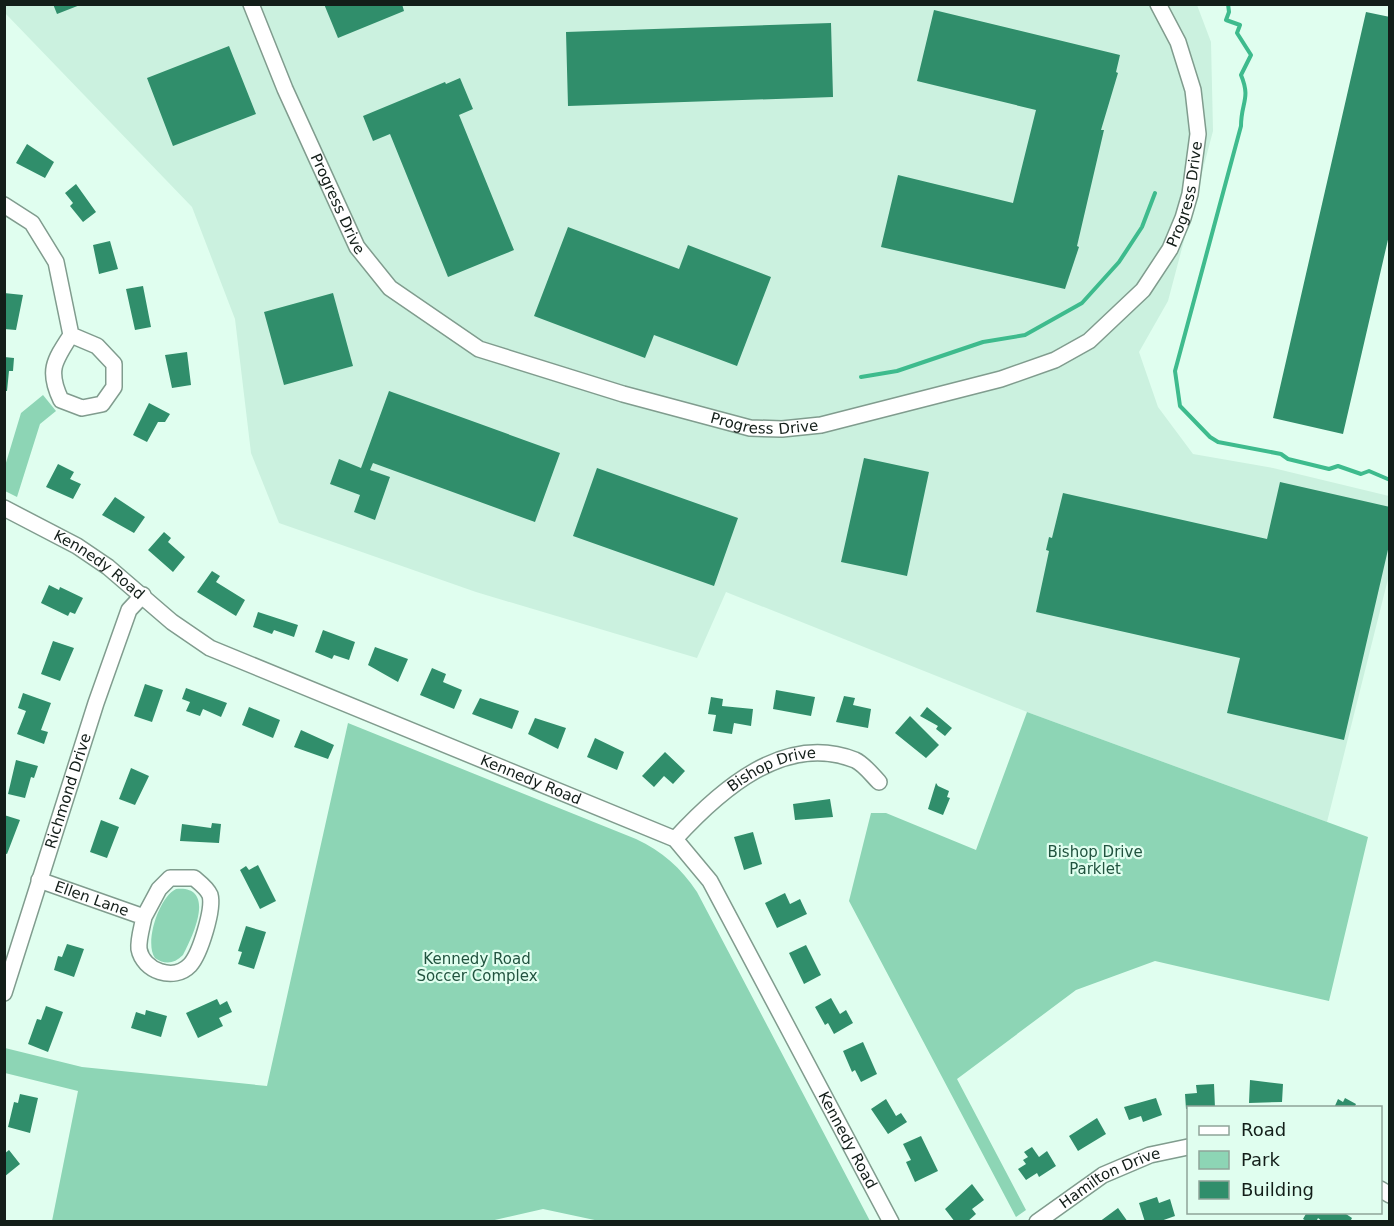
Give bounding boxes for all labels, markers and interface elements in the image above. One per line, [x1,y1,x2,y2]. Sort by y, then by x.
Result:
street label: Progress Drive [1163,140,1206,250]
street label: Progress Drive [307,151,369,258]
street label: Progress Drive [709,409,819,438]
street label: Kennedy Road [51,526,148,603]
street label: Richmond Drive [41,731,95,851]
street label: Bishop Drive [724,744,816,795]
street label: Kennedy Road [478,751,584,809]
park label: Bishop Drive Parklet [1047,843,1143,878]
street label: Ellen Lane [52,877,131,920]
park label: Kennedy Road Soccer Complex [416,950,538,985]
street label: Kennedy Road [814,1089,881,1192]
legend [1187,1106,1382,1214]
text: Road [1241,1119,1286,1140]
street label: Hamilton Drive [1056,1144,1162,1212]
text: Park [1241,1149,1280,1170]
text: Building [1241,1179,1314,1200]

